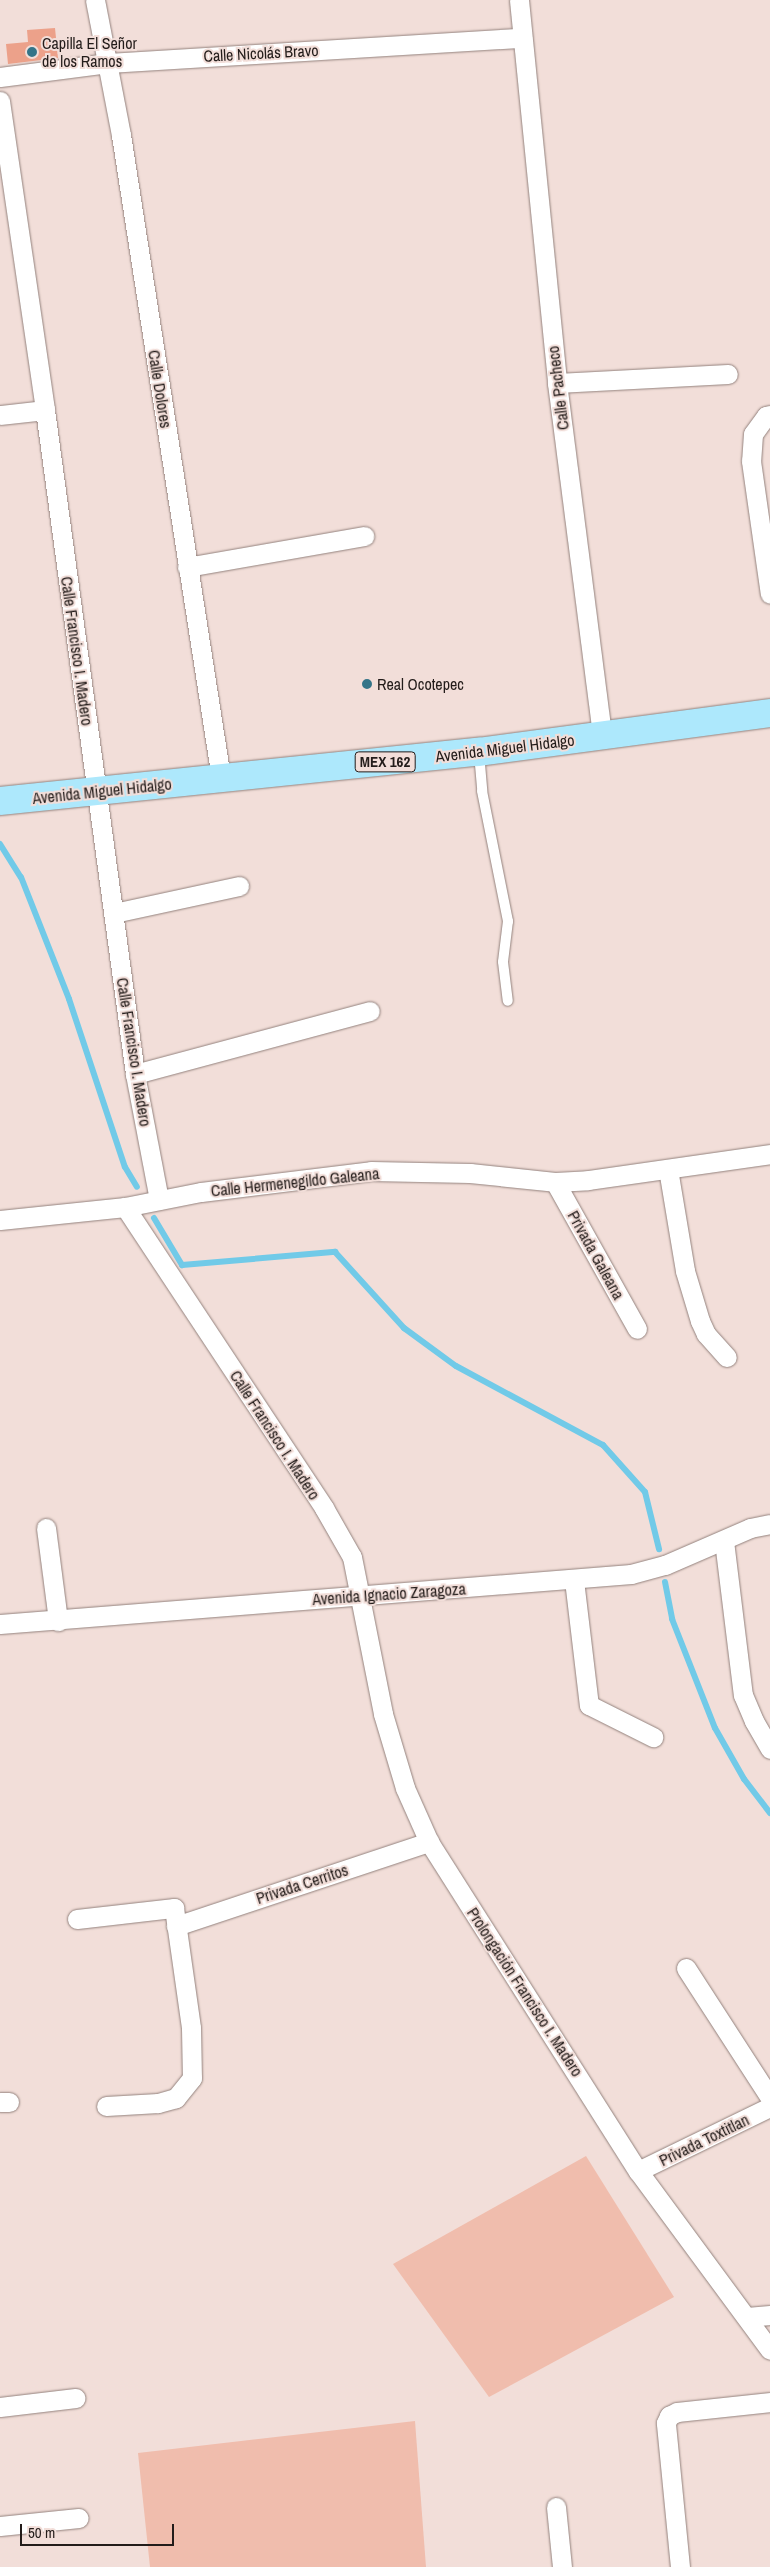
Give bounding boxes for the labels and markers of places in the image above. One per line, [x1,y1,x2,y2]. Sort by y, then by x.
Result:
place label: Capilla El Señor de los Ramos [42,33,137,71]
marker: Capilla El Señor de los Ramos [26,46,38,58]
place label: Real Ocotepec [377,674,464,694]
marker: Real Ocotepec [361,678,373,690]

